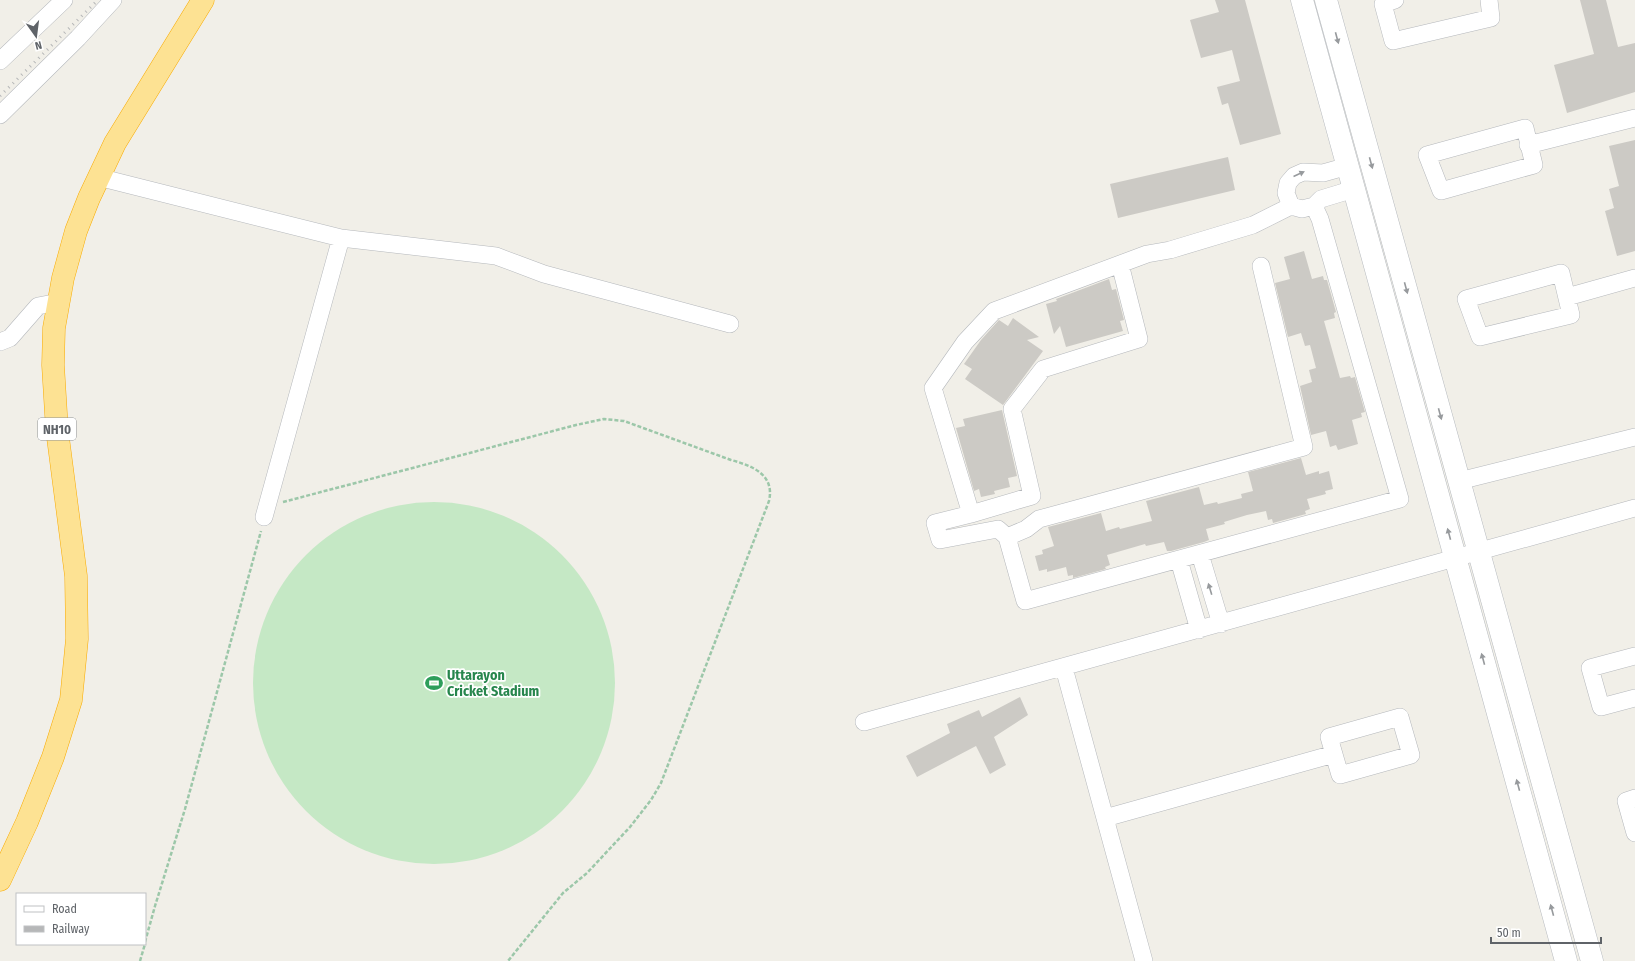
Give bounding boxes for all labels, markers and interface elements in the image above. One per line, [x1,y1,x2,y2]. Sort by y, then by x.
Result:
north arrow [16,16,56,56]
one-way arrow [1334,32,1340,44]
text: N [34,38,43,52]
one-way arrow [1369,157,1375,169]
one-way arrow [1293,171,1305,178]
one-way arrow [1403,283,1409,295]
one-way arrow [1438,407,1444,420]
road number: NH10 [38,418,76,440]
one-way arrow [1446,528,1452,540]
one-way arrow [1207,583,1213,595]
one-way arrow [1480,653,1486,665]
place label: Uttarayon Cricket Stadium [447,667,539,700]
sports icon: Uttarayon Cricket Stadium [424,673,444,693]
one-way arrow [1515,778,1521,790]
legend [16,893,146,945]
text: Road [52,902,77,916]
one-way arrow [1549,904,1555,916]
scale bar [1491,919,1601,945]
text: Railway [52,922,90,936]
text: 50 m [1497,926,1521,940]

